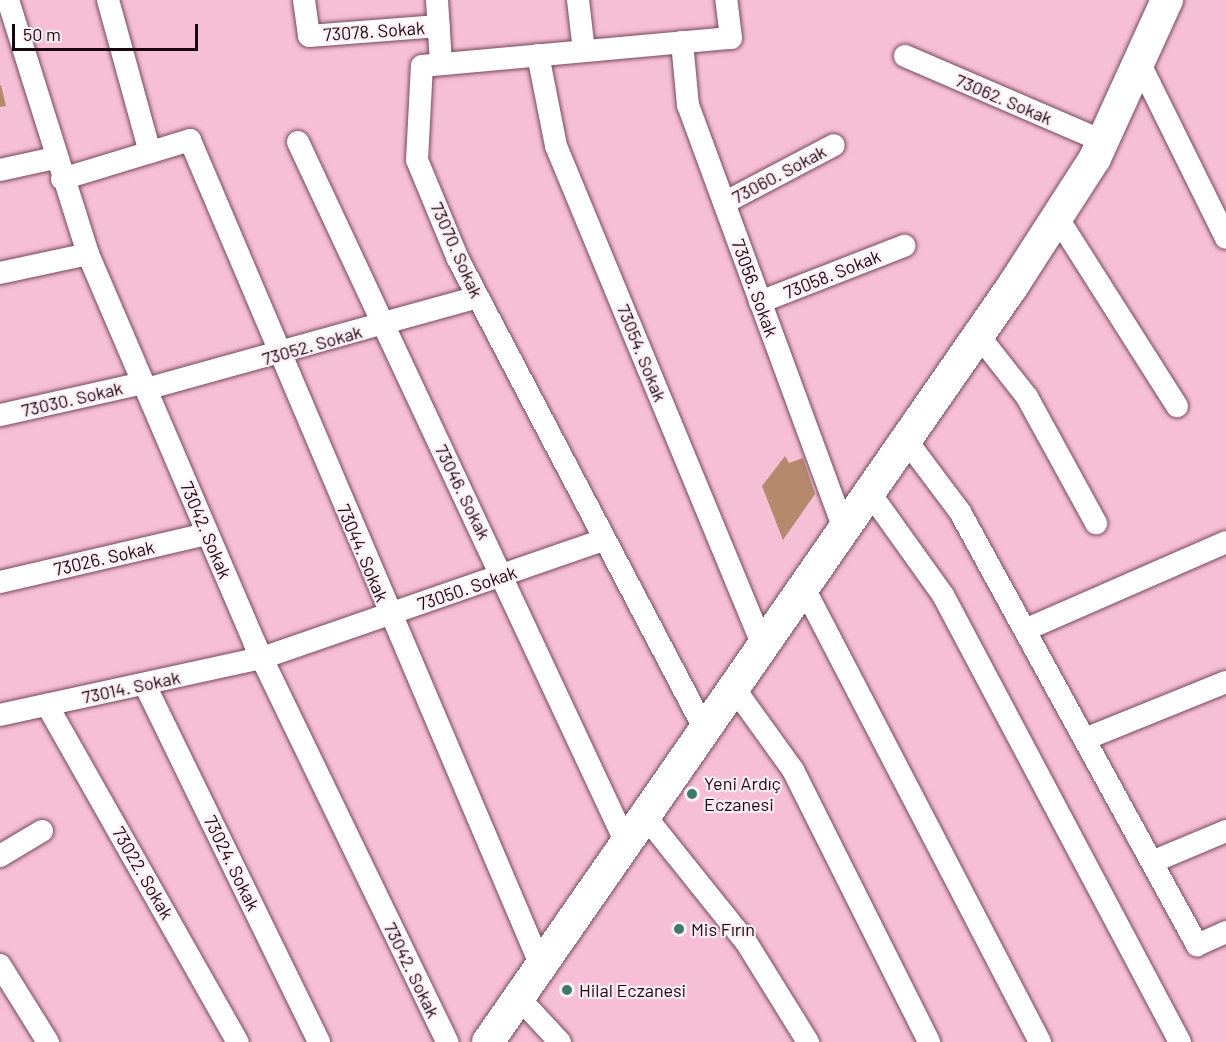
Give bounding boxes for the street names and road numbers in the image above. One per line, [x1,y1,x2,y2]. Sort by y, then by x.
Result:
street label: 73078. Sokak [322,17,426,45]
street label: 73062. Sokak [952,69,1056,129]
street label: 73060. Sokak [728,140,830,208]
street label: 73070. Sokak [426,199,488,301]
street label: 73056. Sokak [727,236,783,340]
street label: 73058. Sokak [780,245,884,303]
street label: 73054. Sokak [613,301,671,405]
street label: 73052. Sokak [260,320,364,370]
street label: 73030. Sokak [19,377,125,421]
street label: 73046. Sokak [431,441,495,543]
street label: 73042. Sokak [176,478,236,582]
street label: 73044. Sokak [333,501,393,605]
street label: 73026. Sokak [51,536,157,580]
street label: 73050. Sokak [415,561,519,615]
street label: 73014. Sokak [80,666,182,708]
street label: 73024. Sokak [200,812,264,914]
street label: 73022. Sokak [108,823,178,923]
street label: 73042. Sokak [380,919,444,1021]

